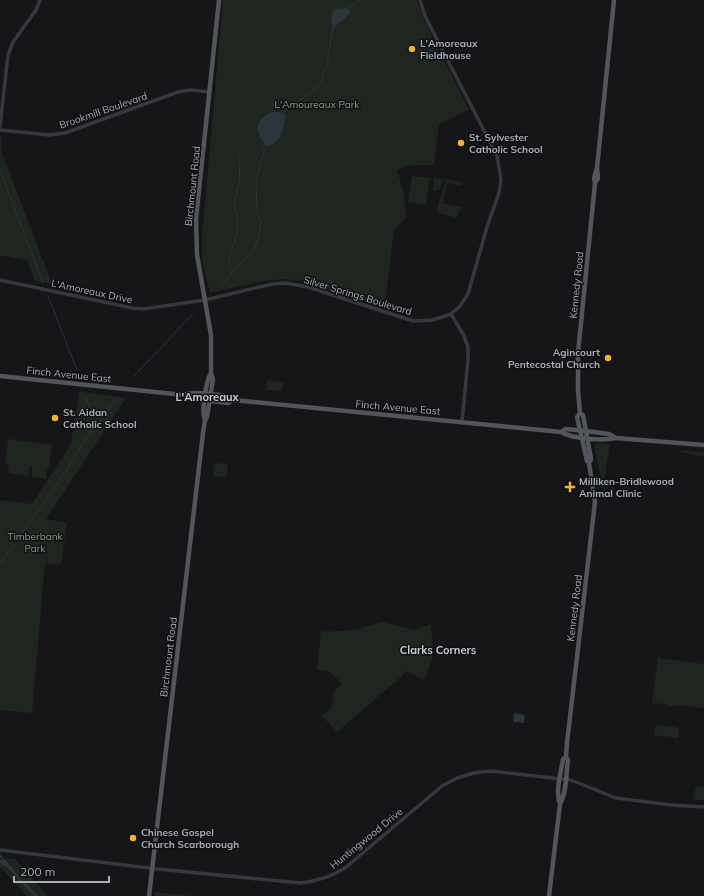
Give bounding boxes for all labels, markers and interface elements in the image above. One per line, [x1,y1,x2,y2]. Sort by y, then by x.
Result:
place label: L'Amoreaux Fieldhouse [420,37,478,62]
marker: L'Amoreaux Fieldhouse [407,44,417,54]
street label: Brookmill Boulevard [57,89,149,132]
park label: L'Amoureaux Park [274,98,360,111]
place label: St. Sylvester Catholic School [469,131,543,156]
marker: St. Sylvester Catholic School [456,138,466,148]
street label: Birchmount Road [182,145,203,227]
street label: Kennedy Road [567,251,586,319]
street label: Silver Springs Boulevard [302,273,414,318]
street label: L'Amoreaux Drive [50,277,134,306]
place label: Agincourt Pentecostal Church [508,346,600,371]
marker: Agincourt Pentecostal Church [603,353,613,363]
street label: Finch Avenue East [26,364,112,385]
district label: L'Amoreaux [175,390,240,404]
street label: Finch Avenue East [355,397,441,418]
place label: St. Aidan Catholic School [63,406,137,431]
marker: St. Aidan Catholic School [50,413,60,423]
place label: Milliken-Bridlewood Animal Clinic [579,475,674,500]
marker: Milliken-Bridlewood Animal Clinic [564,481,576,493]
park label: Timberbank Park [7,530,63,555]
street label: Kennedy Road [564,574,585,642]
street label: Birchmount Road [157,616,180,698]
district label: Clarks Corners [400,643,477,657]
street label: Huntingwood Drive [327,805,405,872]
place label: Chinese Gospel Church Scarborough [141,826,239,851]
marker: Chinese Gospel Church Scarborough [128,833,138,843]
scale bar [14,858,109,884]
text: 200 m [20,864,55,879]

